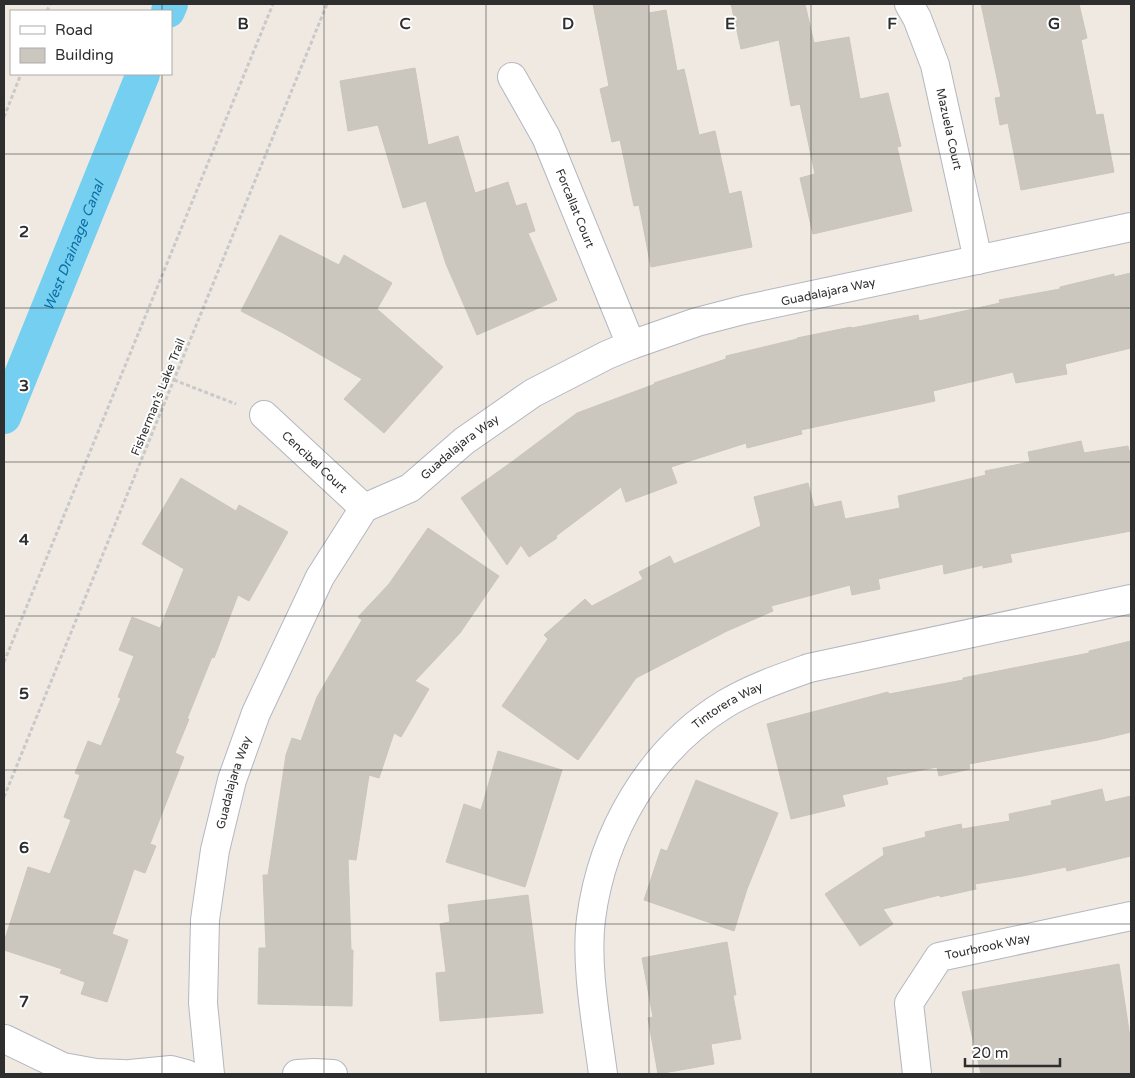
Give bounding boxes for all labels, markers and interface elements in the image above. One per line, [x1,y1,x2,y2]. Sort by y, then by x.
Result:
legend [10,10,172,75]
text: B [237,14,249,34]
text: C [399,14,411,34]
text: D [562,14,574,34]
text: E [725,14,735,34]
text: F [887,14,897,34]
text: G [1048,14,1060,34]
text: Road [55,21,93,39]
text: Building [55,46,114,64]
street label: Mazuela Court [933,87,965,172]
street label: Forcallat Court [553,167,598,250]
water label: West Drainage Canal [40,177,108,313]
text: 2 [19,222,29,242]
street label: Guadalajara Way [780,275,877,309]
street label: Fisherman’s Lake Trail [128,336,188,458]
text: 3 [19,376,29,396]
street label: Guadalajara Way [418,412,502,483]
street label: Cencibel Court [279,428,350,496]
text: 4 [19,530,29,550]
street label: Tintorera Way [689,679,765,732]
text: 5 [19,684,29,704]
street label: Guadalajara Way [213,734,254,830]
text: 6 [19,838,29,858]
street label: Tourbrook Way [944,931,1032,963]
text: 7 [19,992,29,1012]
scale bar [965,1036,1060,1068]
text: 20 m [972,1044,1009,1062]

